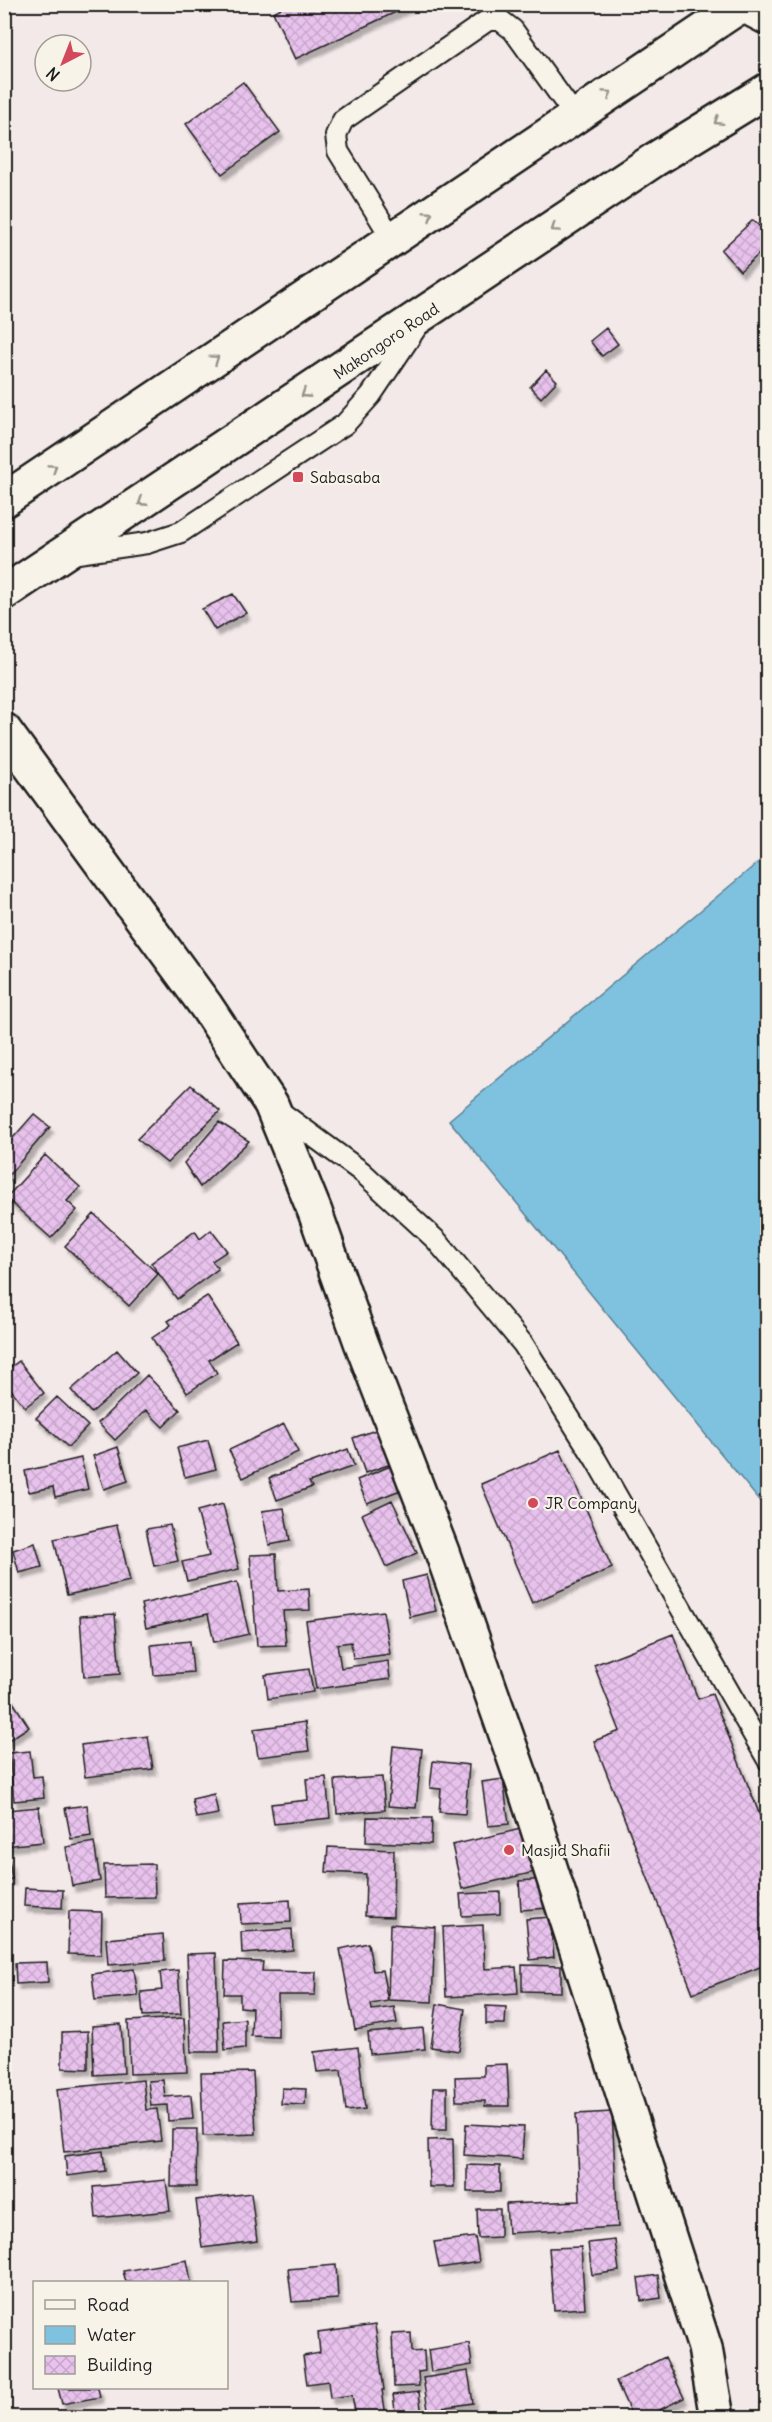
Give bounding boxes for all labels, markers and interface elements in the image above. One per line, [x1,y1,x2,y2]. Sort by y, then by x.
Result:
north arrow [33,33,93,93]
text: N [42,63,64,85]
one-way arrow [601,90,612,101]
one-way arrow [714,113,724,125]
one-way arrow [423,211,434,222]
one-way arrow [550,220,561,231]
street label: Makongoro Road [329,298,443,384]
one-way arrow [208,355,219,366]
one-way arrow [301,387,312,398]
one-way arrow [46,464,57,475]
place label: Sabasaba [310,467,380,487]
marker: Sabasaba [291,470,305,484]
one-way arrow [138,494,149,505]
place label: JR Company [545,1493,637,1513]
marker: JR Company [526,1496,540,1510]
place label: Masjid Shafii [521,1840,610,1860]
marker: Masjid Shafii [502,1843,516,1857]
legend [33,2281,228,2389]
text: Road [87,2293,130,2316]
text: Water [87,2323,137,2346]
text: Building [87,2353,152,2376]

